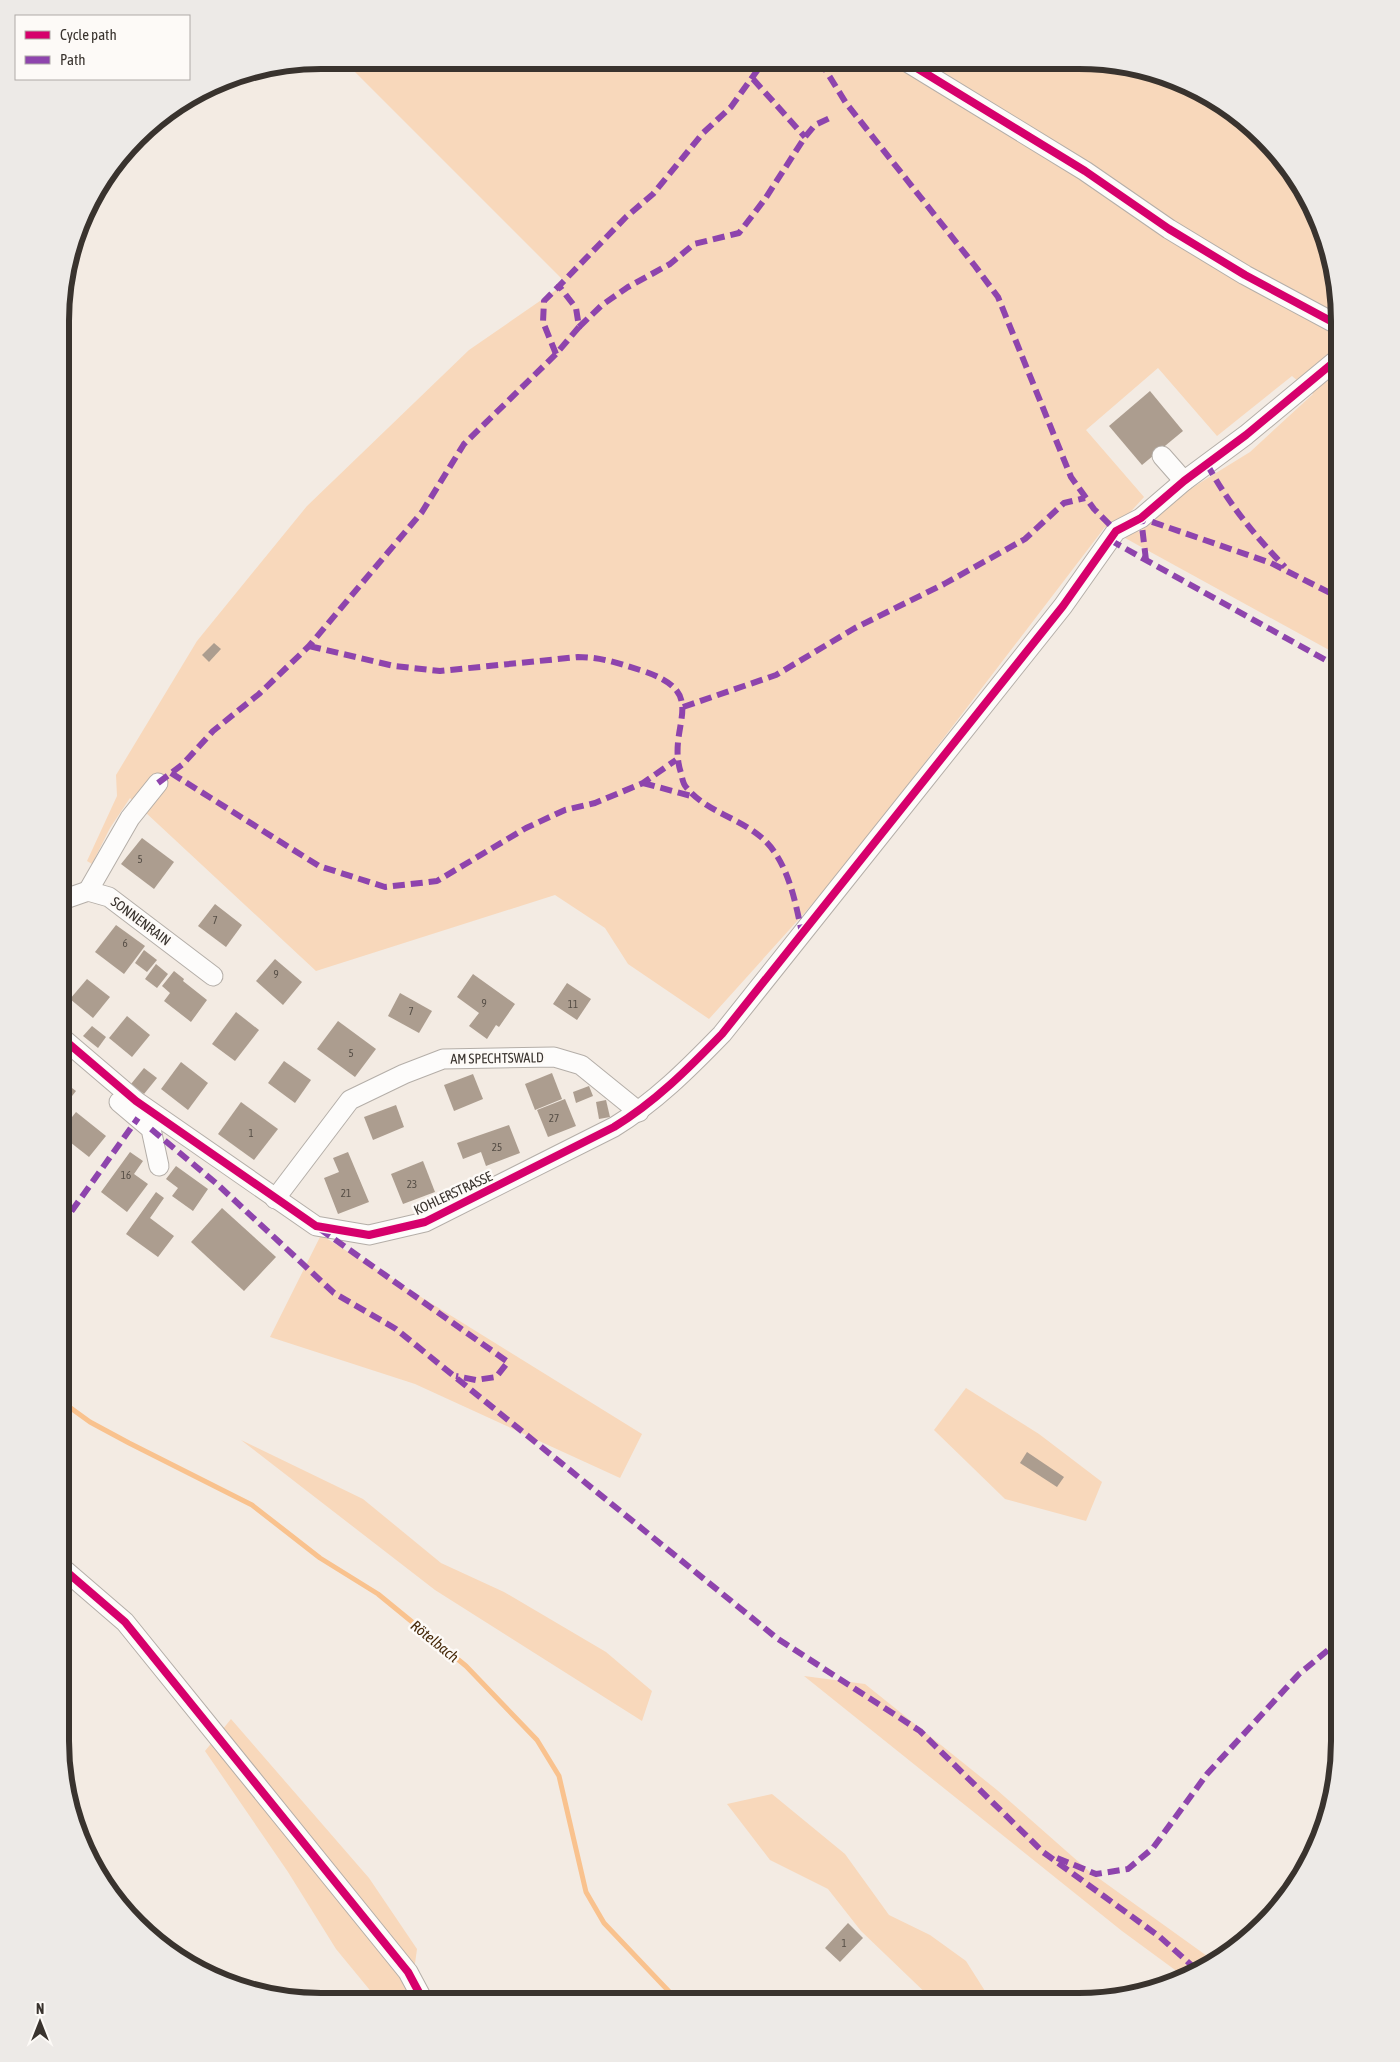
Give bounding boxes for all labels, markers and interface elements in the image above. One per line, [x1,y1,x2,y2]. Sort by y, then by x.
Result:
legend [15,15,190,80]
text: Cycle path [60,26,117,43]
text: Path [60,51,86,68]
house number: 5 [137,853,143,865]
street label: SONNENRAIN [108,893,174,949]
house number: 7 [212,914,218,926]
house number: 6 [122,937,128,949]
house number: 9 [273,968,279,980]
house number: 9 [481,997,487,1009]
house number: 11 [568,998,578,1010]
house number: 7 [408,1005,414,1017]
house number: 5 [348,1047,354,1059]
street label: AM SPECHTSWALD [450,1049,544,1067]
house number: 27 [549,1112,559,1124]
house number: 1 [248,1127,254,1139]
house number: 25 [492,1141,502,1153]
street label: KOHLERSTRASSE [411,1168,495,1218]
house number: 16 [121,1169,131,1181]
house number: 23 [407,1178,417,1190]
house number: 21 [341,1187,351,1199]
water label: Rötelbach [408,1617,462,1665]
house number: 1 [841,1937,847,1949]
north arrow [15,1997,65,2047]
text: N [36,2001,44,2017]

